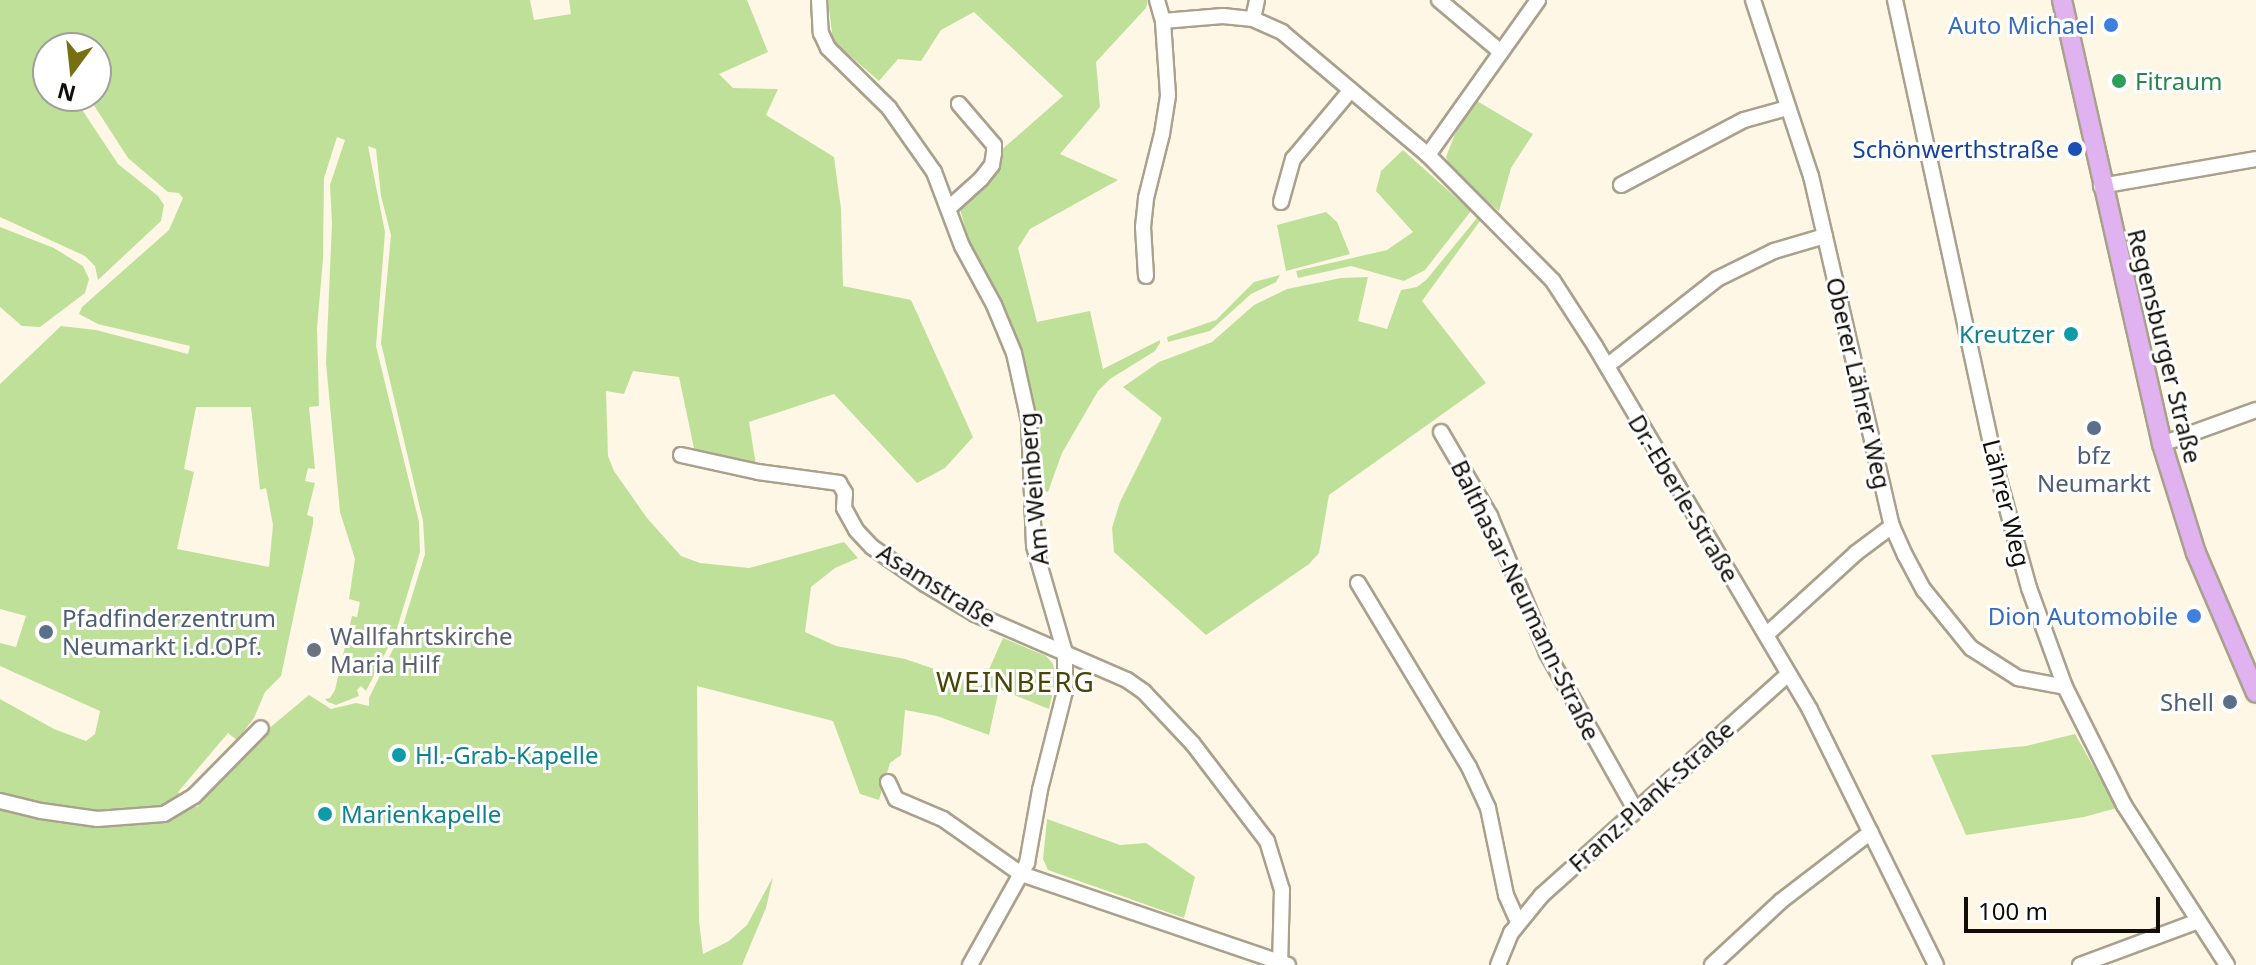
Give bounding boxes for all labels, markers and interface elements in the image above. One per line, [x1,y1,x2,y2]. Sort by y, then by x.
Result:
place label: Auto Michael [1948,11,2095,39]
marker: Auto Michael [2102,16,2120,34]
north arrow [32,32,112,112]
place label: Fitraum [2135,67,2222,95]
marker: Fitraum [2110,72,2128,90]
text: N [54,76,79,110]
place label: Schönwerthstraße [1853,135,2059,163]
marker: Schönwerthstraße [2066,140,2084,158]
street label: Regensburger Straße [2122,226,2208,466]
street label: Oberer Lährer Weg [1821,274,1897,492]
place label: Kreutzer [1959,320,2055,348]
marker: Kreutzer [2062,325,2080,343]
street label: Dr.-Eberle-Straße [1623,409,1745,587]
street label: Am Weinberg [1012,411,1054,567]
marker: bfz Neumarkt [2085,419,2103,437]
street label: Lährer Weg [1977,436,2037,570]
place label: bfz Neumarkt [2037,441,2151,497]
street label: Balthasar-Neumann-Straße [1446,455,1606,745]
street label: Asamstraße [872,537,1002,633]
place label: Dion Automobile [1988,602,2178,630]
place label: Pfadfinderzentrum Neumarkt i.d.OPf. [62,604,276,660]
marker: Dion Automobile [2185,607,2203,625]
place label: Wallfahrtskirche Maria Hilf [330,622,513,678]
marker: Pfadfinderzentrum Neumarkt i.d.OPf. [37,623,55,641]
marker: Wallfahrtskirche Maria Hilf [305,641,323,659]
district label: WEINBERG [936,664,1096,698]
place label: Shell [2160,688,2214,716]
marker: Shell [2221,693,2239,711]
street label: Franz-Plank-Straße [1563,714,1739,878]
place label: Hl.-Grab-Kapelle [415,741,599,769]
marker: Hl.-Grab-Kapelle [390,746,408,764]
place label: Marienkapelle [341,800,501,828]
marker: Marienkapelle [316,805,334,823]
scale bar [1968,881,2164,931]
text: 100 m [1978,894,2048,927]

